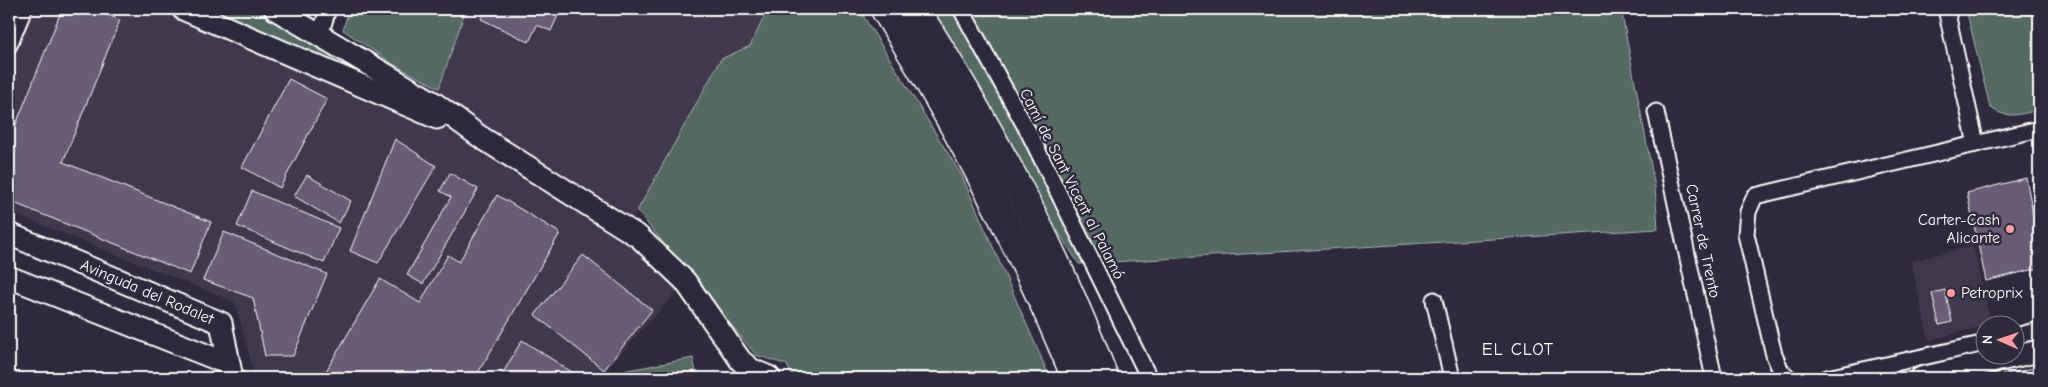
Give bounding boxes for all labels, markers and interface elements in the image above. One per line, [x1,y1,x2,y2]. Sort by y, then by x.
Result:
street label: Camí de Sant Vicent al Palamó [1016,86,1128,282]
street label: Carrer de Trento [1682,182,1724,300]
place label: Carter-Cash Alicante [1918,211,2000,247]
marker: Carter-Cash Alicante [2004,223,2016,235]
street label: Avinguda del Rodalet [78,256,217,328]
place label: Petroprix [1961,284,2023,302]
marker: Petroprix [1945,287,1957,299]
north arrow [1976,314,2026,364]
text: N [1979,335,1996,344]
district label: EL CLOT [1482,339,1554,360]

